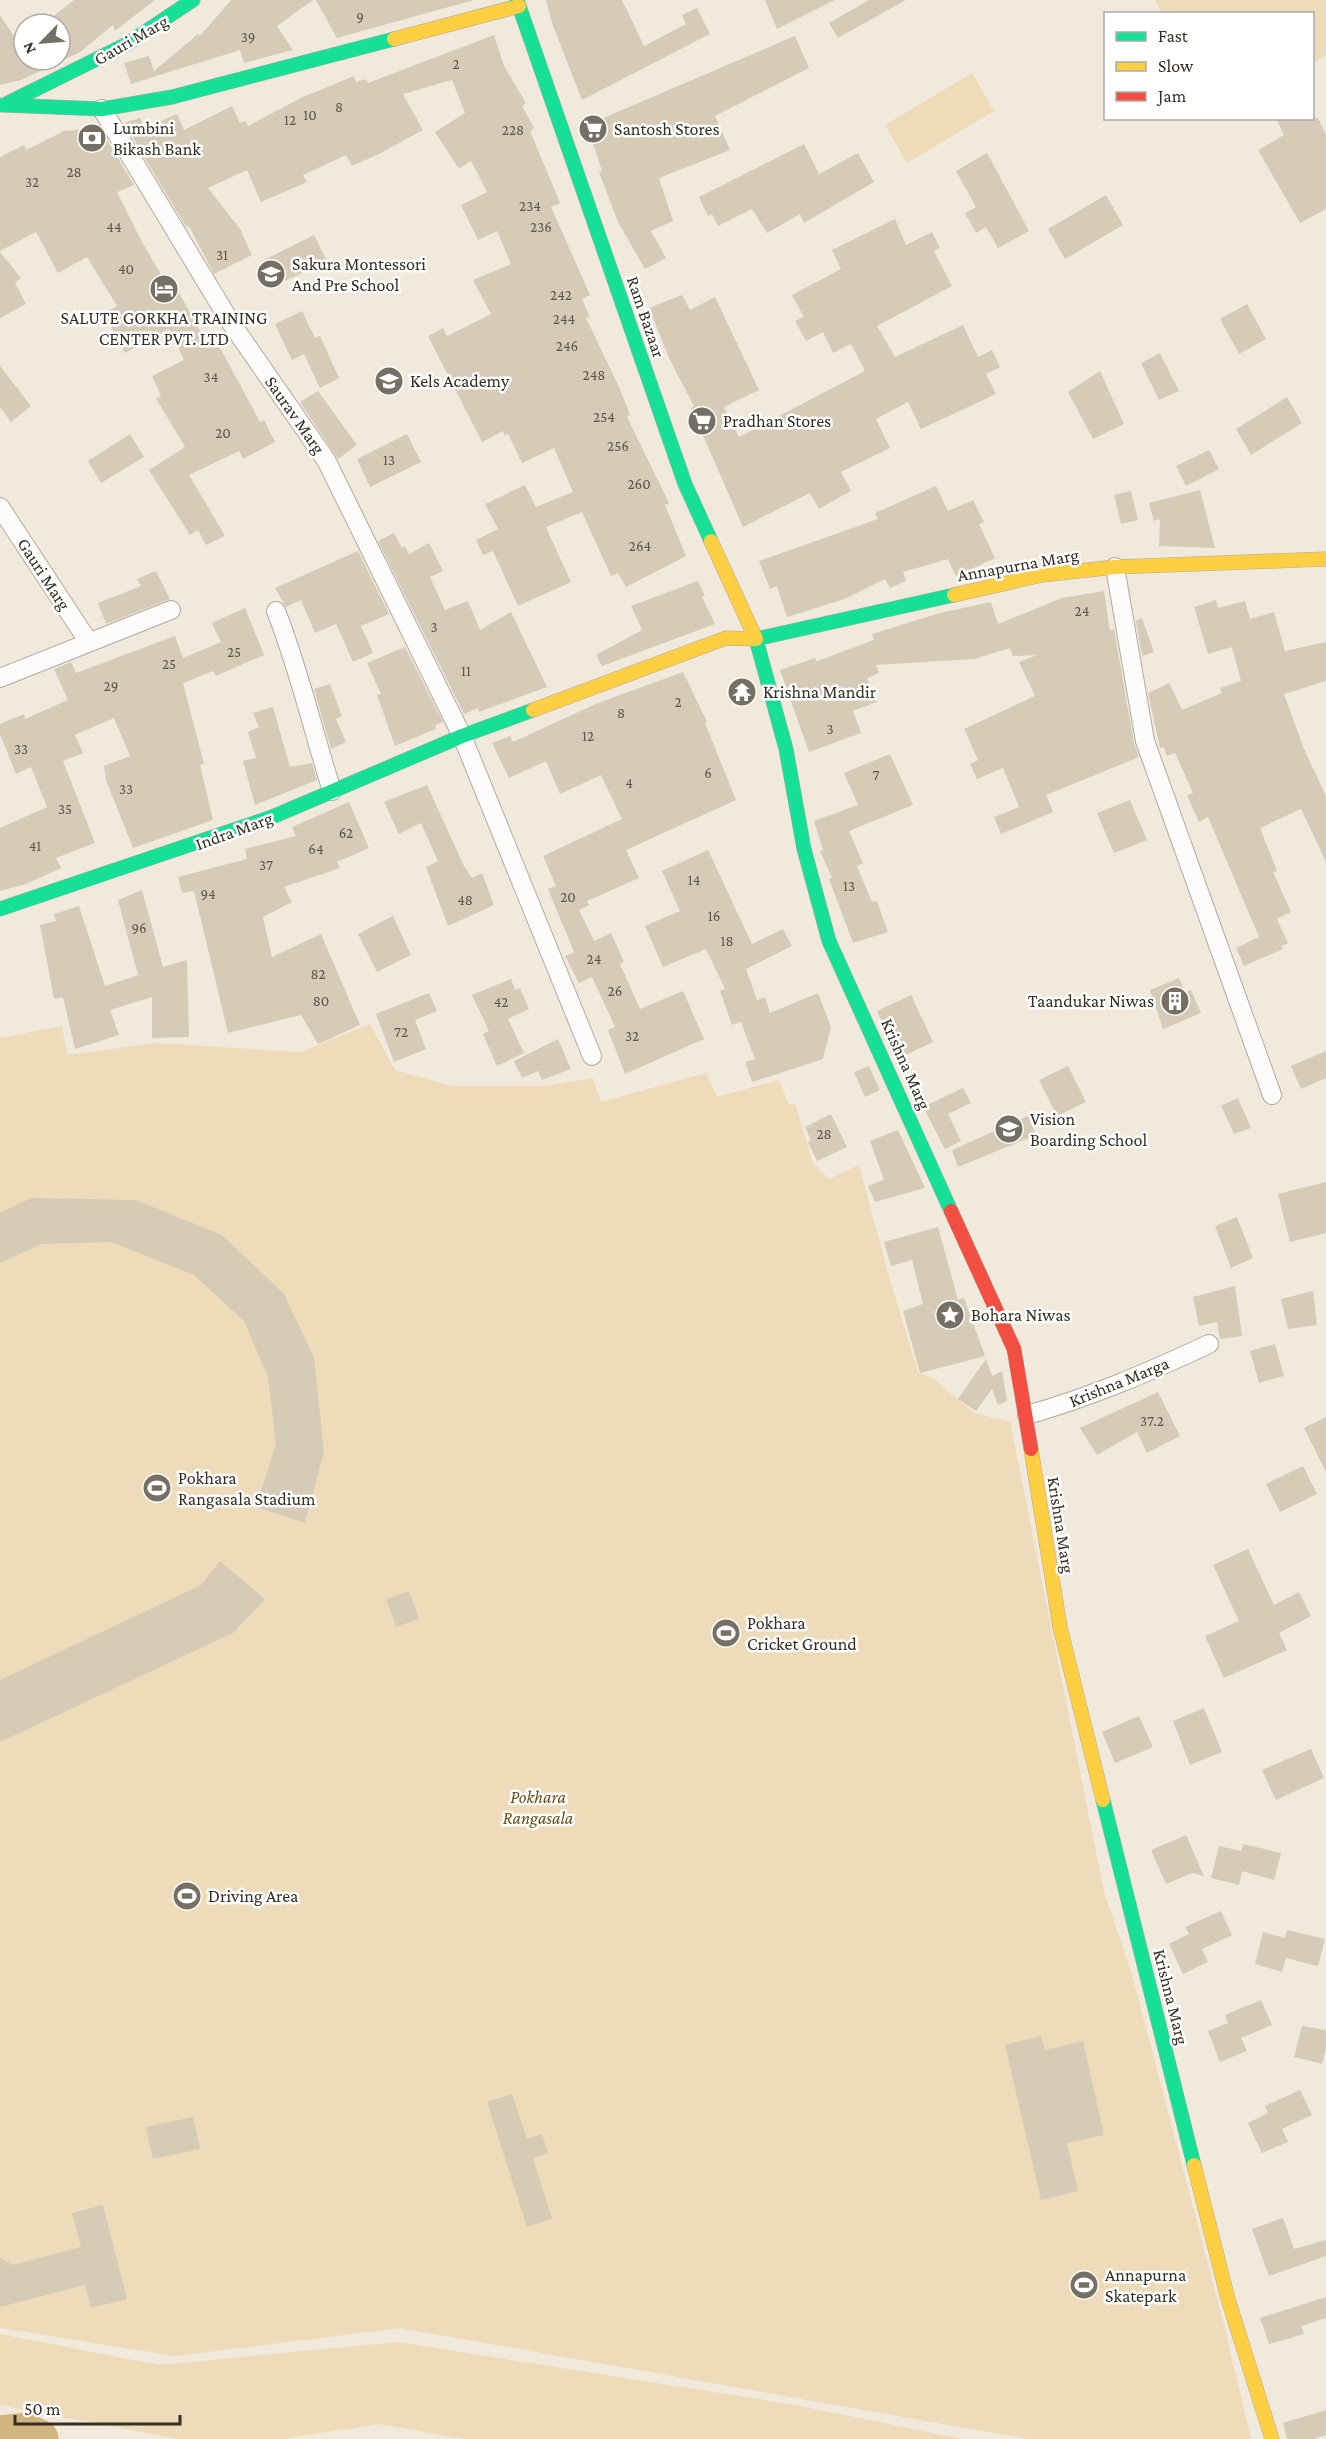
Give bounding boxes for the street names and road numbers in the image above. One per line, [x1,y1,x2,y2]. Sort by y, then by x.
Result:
street label: Gauri Marg [91,11,172,69]
street label: Ram Bazaar [623,274,669,361]
street label: Saurav Marg [261,372,329,458]
street label: Gauri Marg [13,534,75,614]
street label: Annapurna Marg [956,544,1080,586]
street label: Indra Marg [193,808,275,854]
street label: Krishna Marg [877,1015,935,1113]
street label: Krishna Marga [1066,1353,1172,1411]
street label: Krishna Marg [1043,1475,1079,1575]
street label: Krishna Marg [1149,1947,1193,2047]

